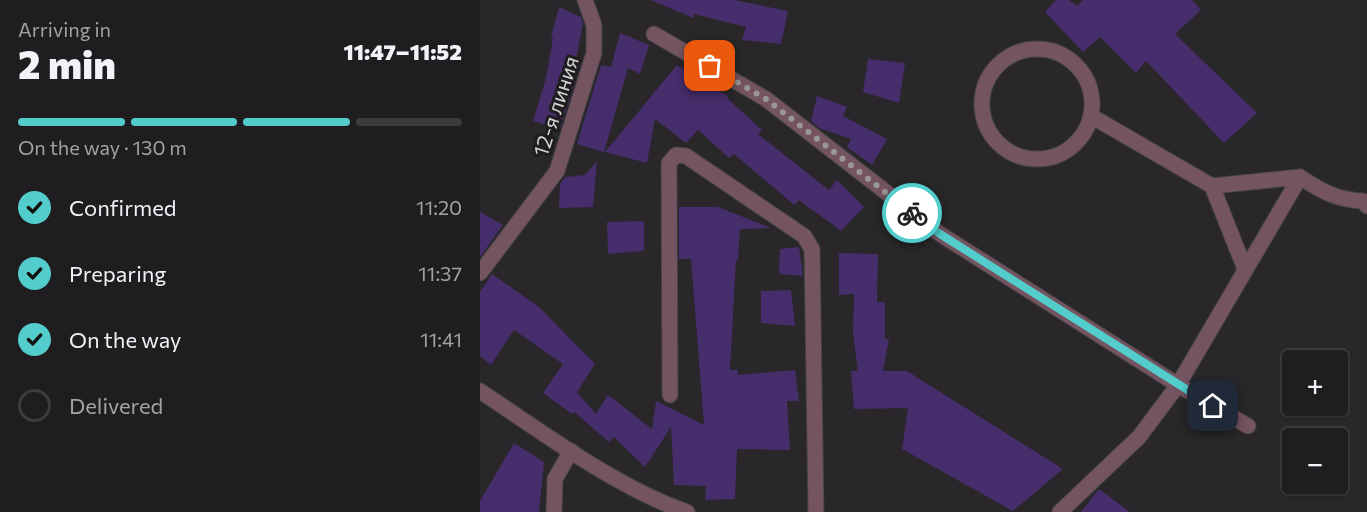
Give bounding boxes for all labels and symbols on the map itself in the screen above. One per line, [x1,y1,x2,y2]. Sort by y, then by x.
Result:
pin [684,40,735,91]
street label: 12-я линия [527,53,583,159]
courier [882,183,942,243]
pin [1187,380,1238,431]

